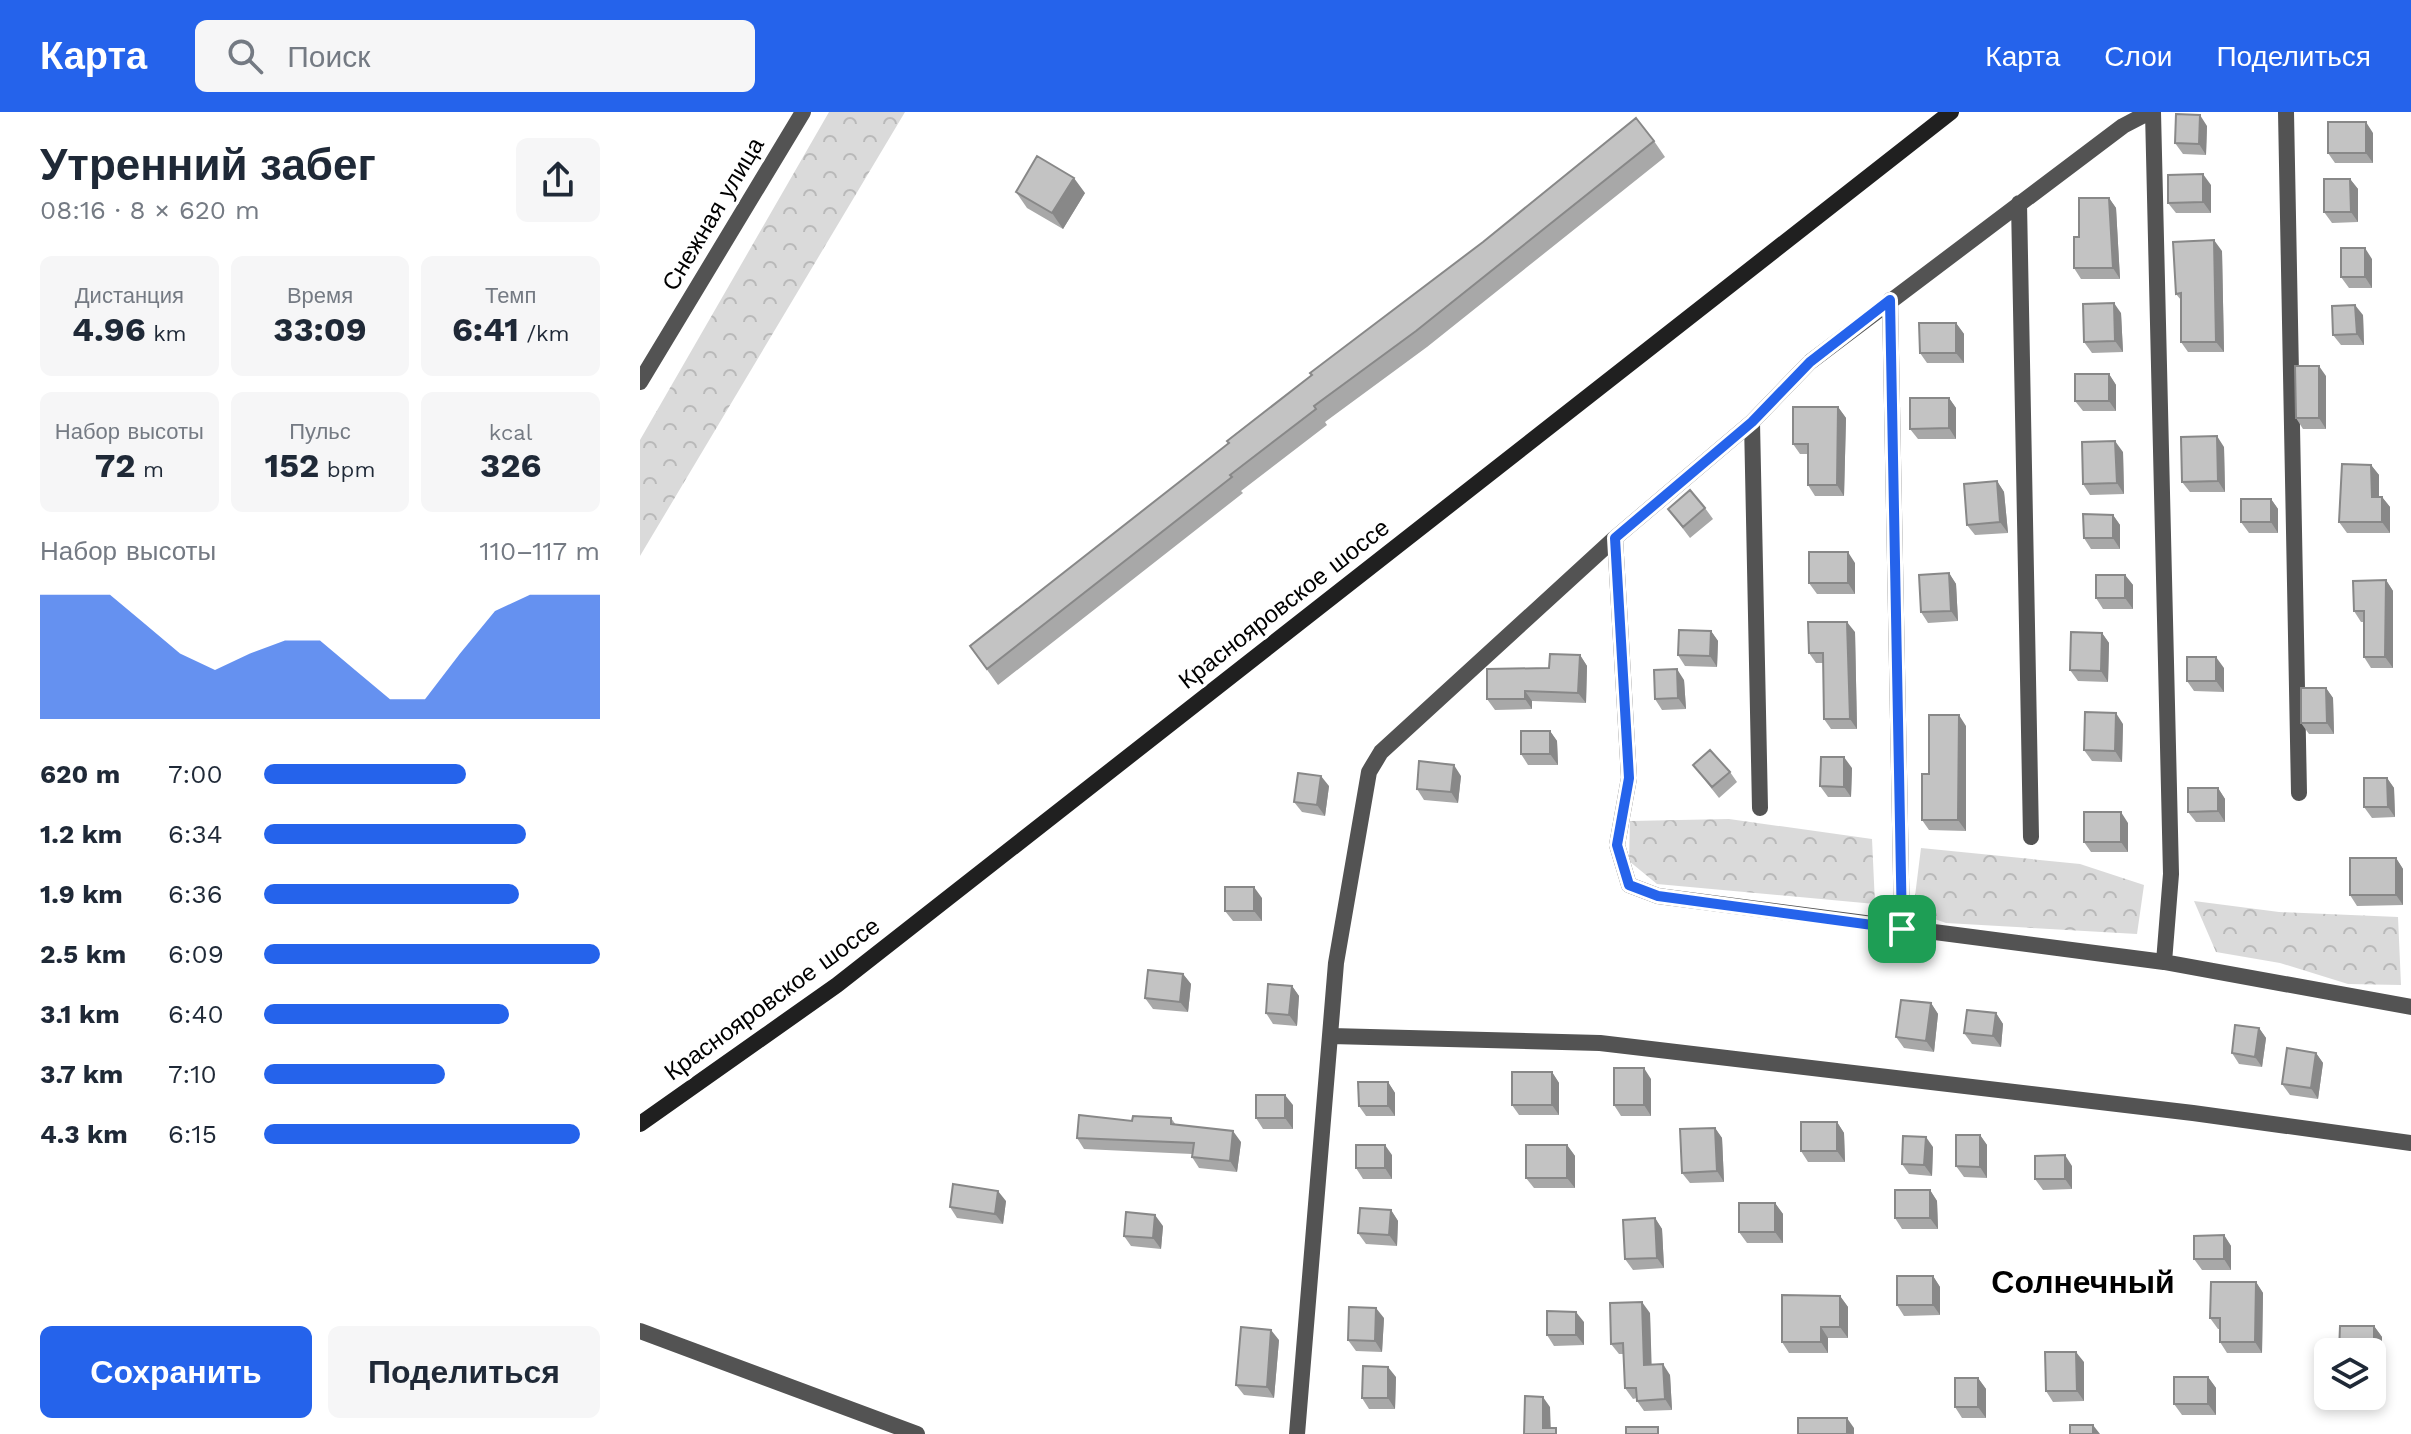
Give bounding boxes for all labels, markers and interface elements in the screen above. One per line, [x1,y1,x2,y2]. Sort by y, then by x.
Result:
search box [195,20,755,92]
text: Карта [40,34,147,78]
icon: search [223,34,267,78]
text: Поиск [287,39,370,74]
text: Карта [1985,40,2060,73]
text: Слои [2104,40,2172,73]
text: Поделиться [2216,40,2371,73]
street label: Снежная улица [656,132,770,296]
button: share [516,138,600,222]
text: Утренний забег [40,139,376,191]
text: 08:16 · 8 × 620 m [40,195,260,225]
text: Дистанция [75,283,184,308]
text: Время [287,283,353,308]
text: Темп [485,283,536,308]
text: 4.96 [72,309,146,349]
text: 33:09 [273,309,367,349]
text: 6:41 [452,309,519,349]
text: km [146,321,187,346]
text: /km [519,321,569,346]
text: Набор высоты [55,419,204,444]
text: Пульс [289,419,351,444]
text: kcal [489,420,532,445]
text: 72 [95,445,136,485]
text: 152 [265,445,319,485]
text: 326 [480,445,541,485]
text: m [136,457,164,482]
text: bpm [319,457,375,482]
street label: Краснояровское шоссе [1173,513,1395,695]
text: Набор высоты [40,536,216,566]
text: 110–117 m [480,536,600,566]
text: 620 m [40,759,120,789]
text: 7:00 [168,759,223,789]
text: 1.2 km [40,819,122,849]
text: 6:34 [168,819,223,849]
text: 1.9 km [40,879,123,909]
text: 6:36 [168,879,222,909]
pin [1868,895,1936,963]
icon: arrive [1880,907,1924,951]
street label: Краснояровское шоссе [659,912,885,1086]
text: 2.5 km [40,939,126,969]
text: 6:09 [168,939,224,969]
text: 3.1 km [40,999,120,1029]
text: 6:40 [168,999,224,1029]
text: 3.7 km [40,1059,123,1089]
text: 7:10 [168,1059,217,1089]
text: 4.3 km [40,1119,128,1149]
text: 6:15 [168,1119,217,1149]
district label: Солнечный [1991,1263,2175,1301]
button: Сохранить [40,1326,312,1418]
button: Поделиться [328,1326,600,1418]
map controls [2314,1338,2386,1410]
button: layers [2314,1338,2386,1410]

